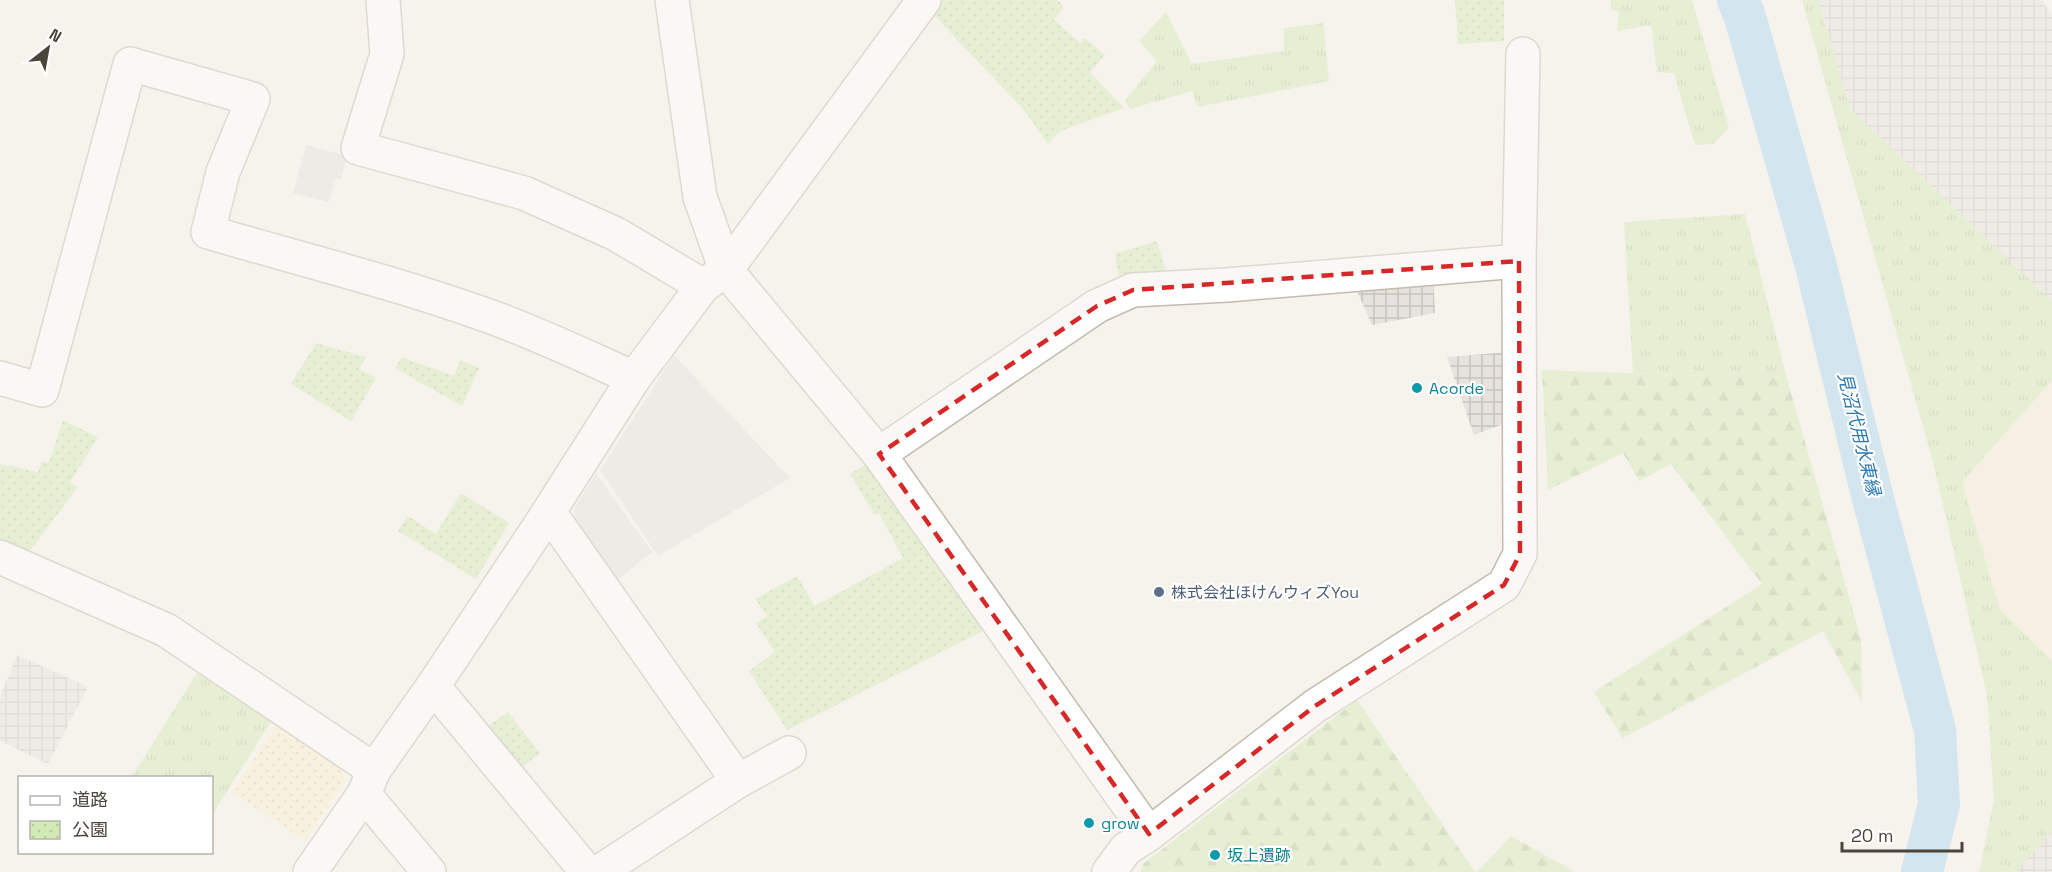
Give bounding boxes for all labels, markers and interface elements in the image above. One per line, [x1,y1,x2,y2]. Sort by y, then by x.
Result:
north arrow [18,18,78,78]
text: N [45,24,65,47]
water label: 見沼代用水東縁 [1833,370,1886,500]
place label: Acorde [1429,378,1484,399]
marker: Acorde [1410,381,1424,395]
place label: 株式会社ほけんウィズYou [1171,582,1359,603]
marker: 株式会社ほけんウィズYou [1152,585,1166,599]
legend [18,776,213,854]
text: 道路 [72,788,108,811]
place label: grow [1101,813,1140,834]
scale bar [1842,815,1962,853]
marker: grow [1082,816,1096,830]
text: 公園 [72,818,108,841]
text: 20 m [1851,824,1894,847]
place label: 坂上遺跡 [1227,845,1291,866]
marker: 坂上遺跡 [1208,848,1222,862]

